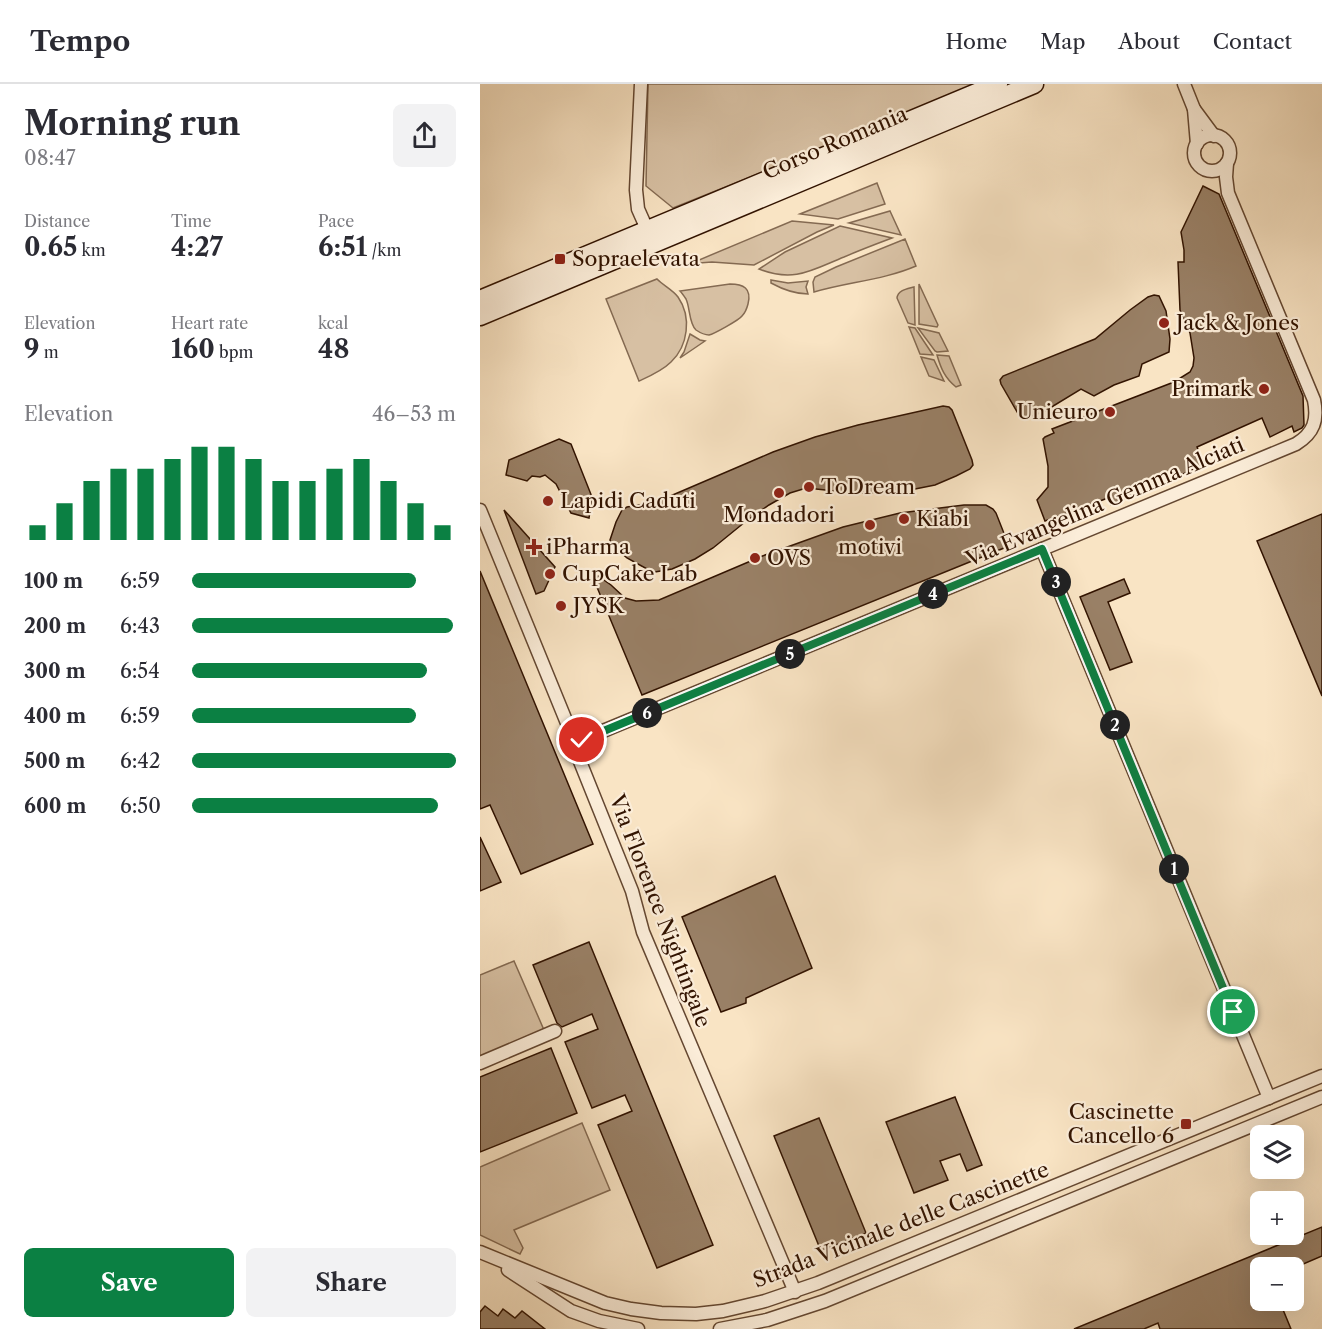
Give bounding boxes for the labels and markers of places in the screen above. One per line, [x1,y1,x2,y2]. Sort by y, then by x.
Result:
place label: Sopraelevata [572,246,701,271]
marker: Sopraelevata [553,252,567,266]
place label: Jack & Jones [1173,310,1299,335]
marker: Jack & Jones [1157,316,1171,330]
place label: Primark [1171,376,1253,401]
marker: Primark [1257,382,1271,396]
place label: Unieuro [1017,399,1098,424]
marker: Unieuro [1103,405,1117,419]
place label: ToDream [821,474,916,499]
marker: ToDream [802,480,816,494]
marker: Mondadori [772,486,786,500]
place label: Lapidi Caduti [560,488,696,513]
marker: Lapidi Caduti [541,494,555,508]
place label: Mondadori [723,502,835,527]
place label: Kiabi [916,506,969,531]
marker: Kiabi [897,512,911,526]
marker: motivi [863,518,877,532]
place label: iPharma [546,534,631,559]
place label: motivi [838,534,902,559]
marker: iPharma [527,540,541,554]
place label: OVS [767,545,811,570]
marker: OVS [748,551,762,565]
place label: CupCake Lab [562,561,698,586]
marker: CupCake Lab [543,567,557,581]
pin: 3 [1041,567,1071,597]
pin: 4 [918,579,948,609]
place label: JYSK [570,593,625,618]
marker: JYSK [554,599,568,613]
pin: 5 [775,639,805,669]
pin: 6 [632,698,662,728]
pin: 2 [1100,710,1130,740]
pin [556,714,607,765]
pin: 1 [1159,854,1189,884]
pin [1207,986,1258,1037]
place label: Cascinette Cancello 6 [1068,1099,1174,1148]
marker: Cascinette Cancello 6 [1179,1117,1193,1131]

